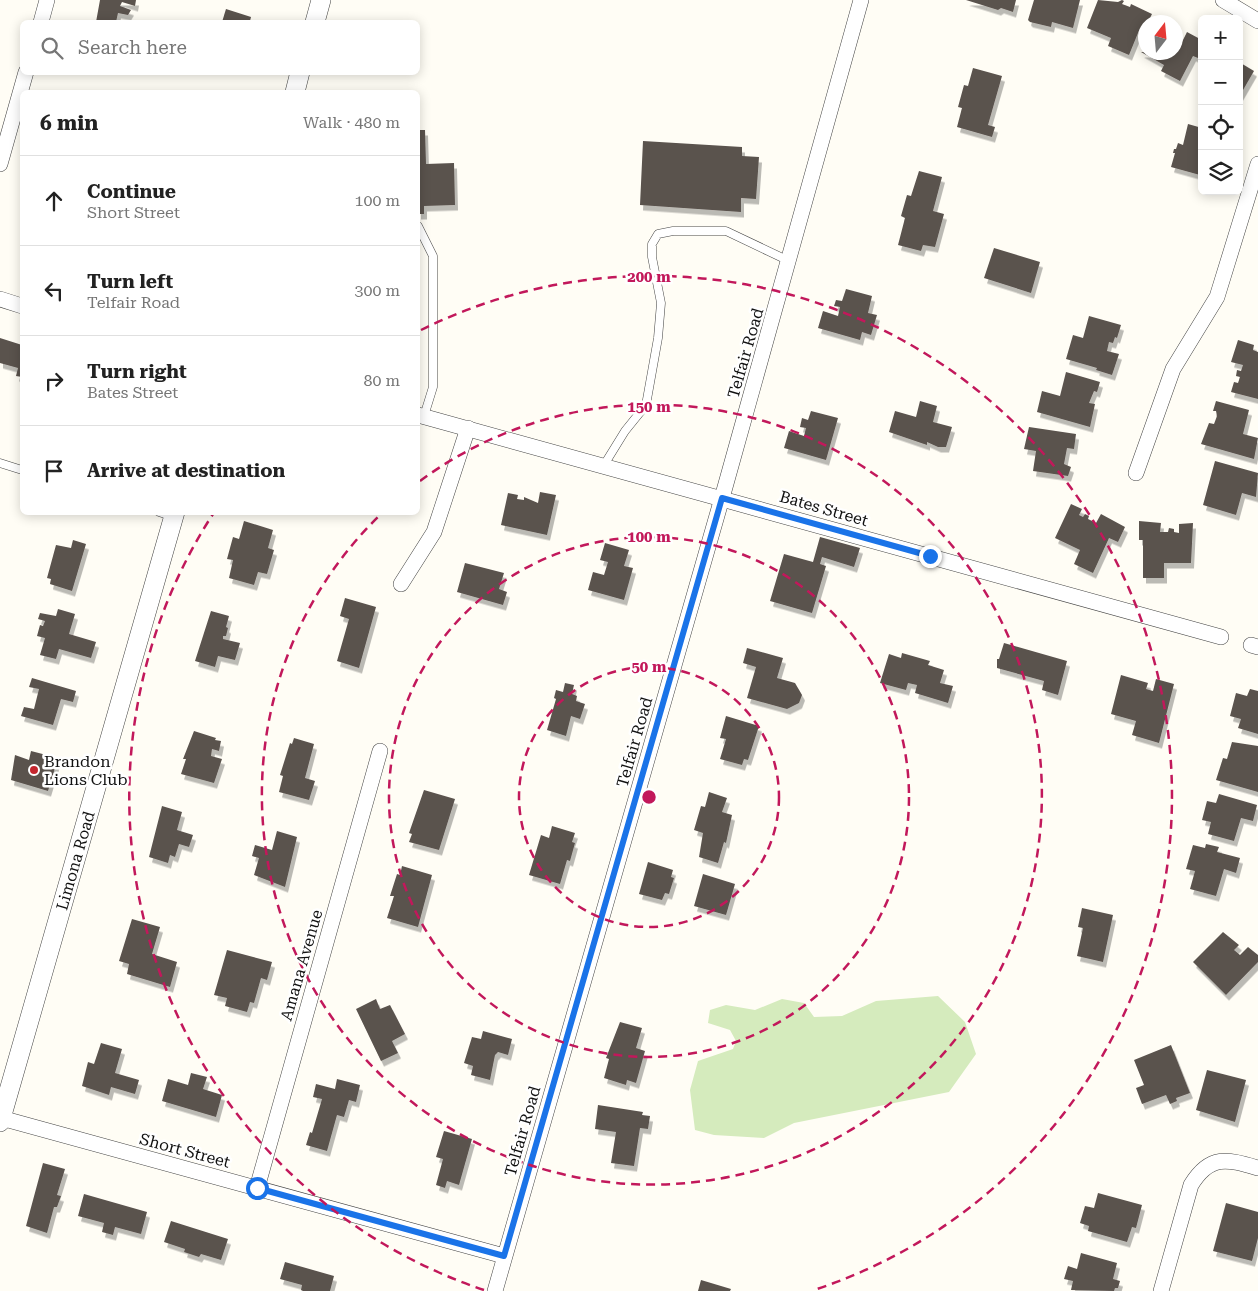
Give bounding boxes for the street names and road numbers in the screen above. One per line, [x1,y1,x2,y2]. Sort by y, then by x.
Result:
street label: Telfair Road [724,306,767,400]
street label: Bates Street [777,487,870,530]
street label: Telfair Road [613,695,656,789]
street label: Limona Road [52,809,99,912]
street label: Amana Avenue [277,907,326,1023]
street label: Telfair Road [501,1084,544,1178]
street label: Short Street [138,1129,232,1172]

